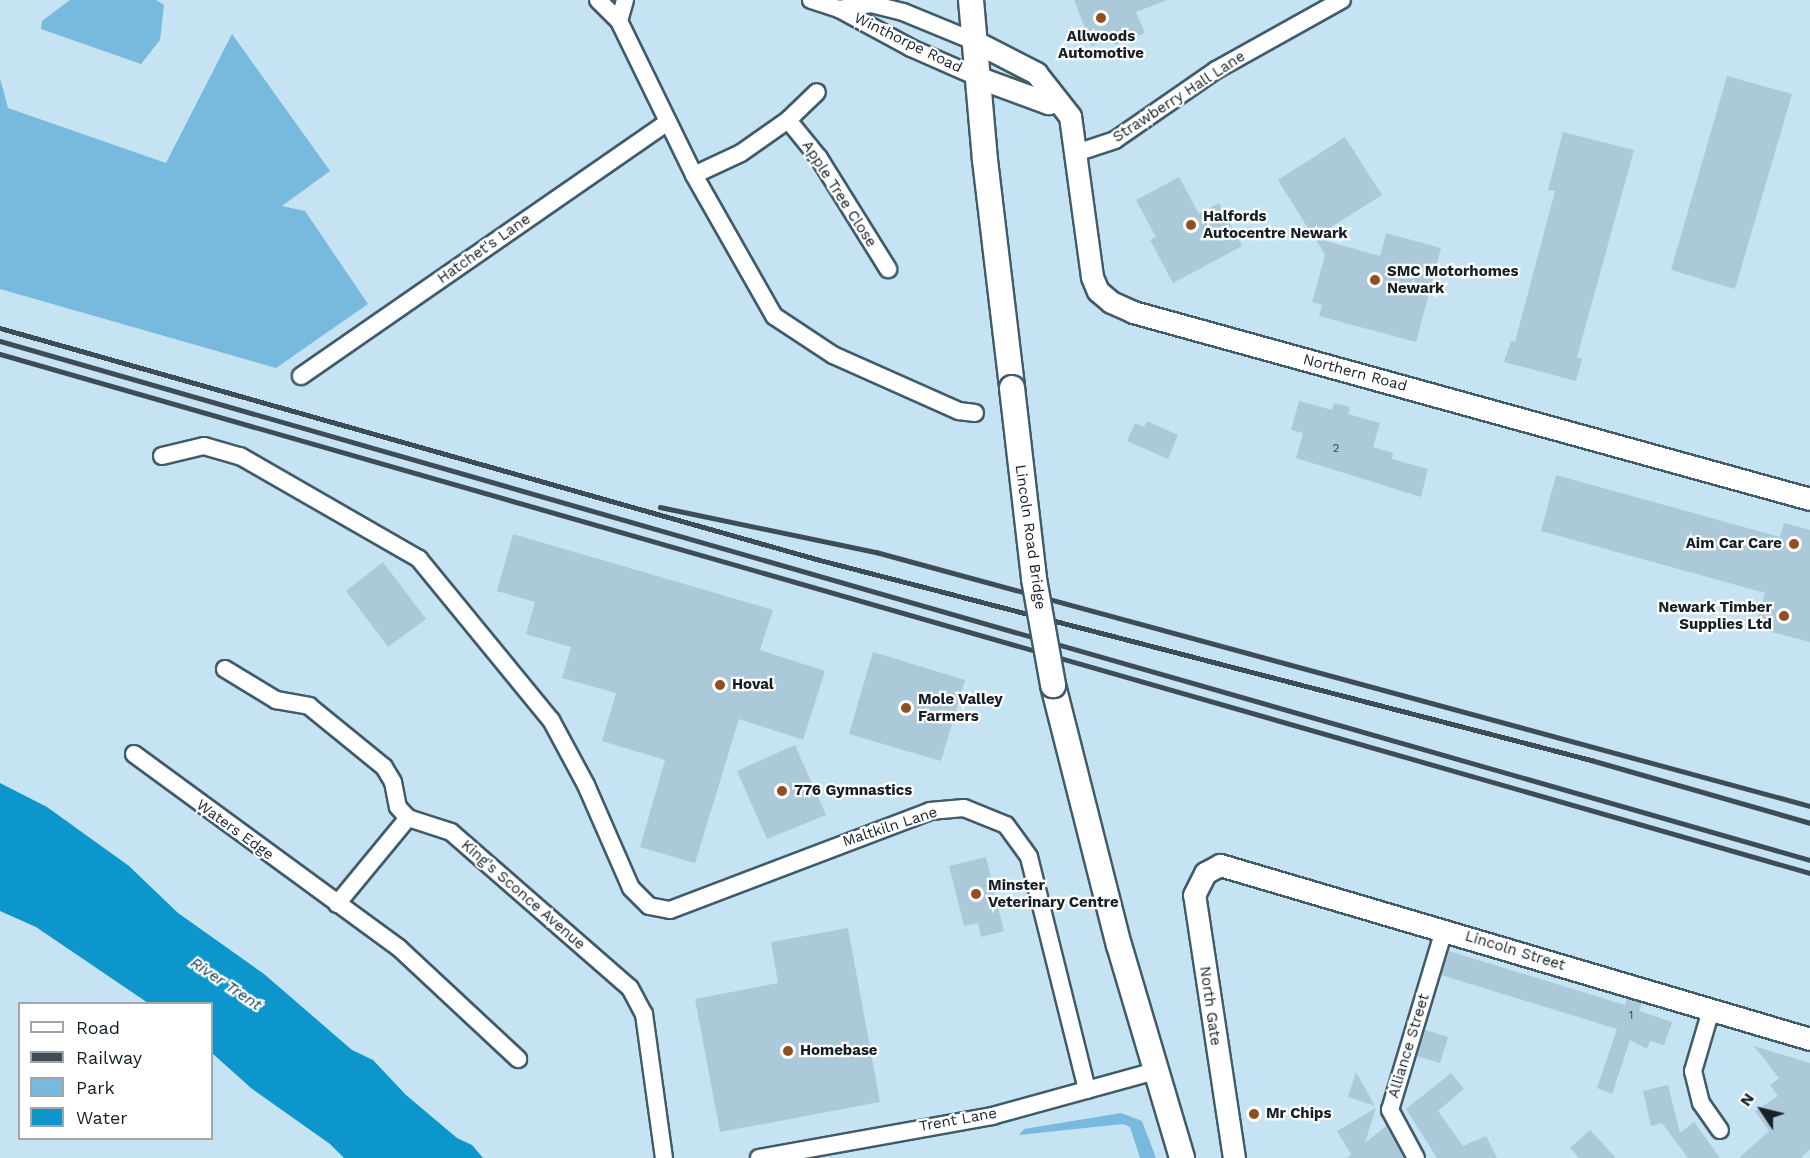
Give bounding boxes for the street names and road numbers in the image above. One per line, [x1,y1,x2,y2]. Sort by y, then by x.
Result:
street label: Winthorpe Road [851,9,965,77]
street label: Strawberry Hall Lane [1109,47,1249,147]
street label: Apple Tree Close [798,137,880,251]
street label: Hatchet's Lane [434,210,534,288]
street label: Northern Road [1301,350,1409,396]
street label: Lincoln Road Bridge [1011,463,1049,611]
street label: Waters Edge [193,796,277,864]
street label: Maltkiln Lane [840,803,940,851]
street label: King's Sconce Avenue [457,836,589,954]
street label: Lincoln Street [1463,927,1567,975]
street label: North Gate [1196,965,1224,1047]
street label: Alliance Street [1385,992,1433,1100]
street label: Trent Lane [918,1104,998,1136]

